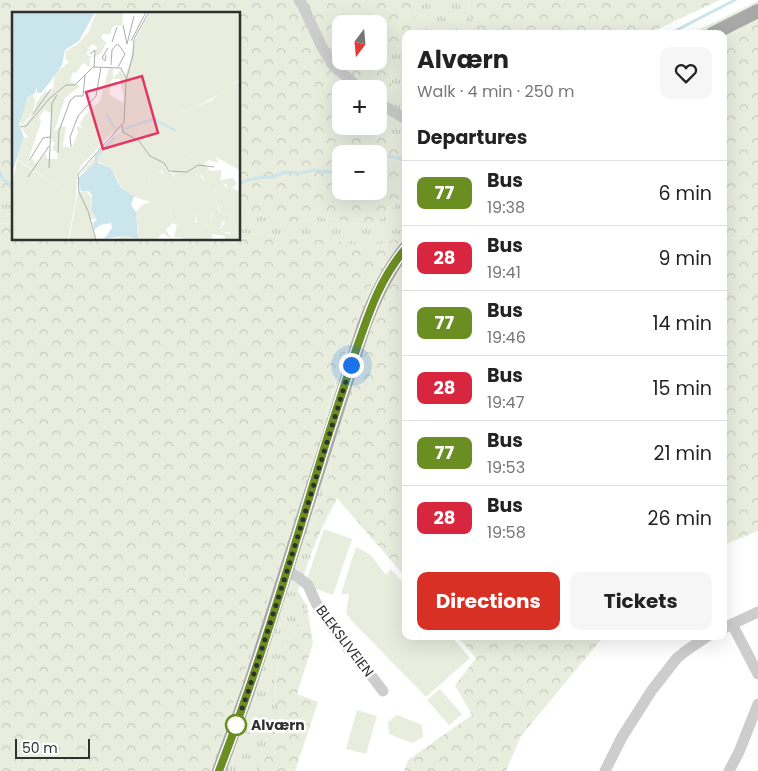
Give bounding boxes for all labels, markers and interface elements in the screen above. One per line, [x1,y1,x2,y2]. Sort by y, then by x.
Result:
inset map [12,12,240,240]
north arrow [332,15,388,70]
map controls [332,15,387,200]
text: Alværn [417,43,509,76]
button: heart [660,47,712,99]
button: + [332,80,387,135]
text: Walk · 4 min · 250 m [417,80,575,103]
text: Departures [417,124,527,151]
button: − [332,145,387,200]
text: Bus [487,167,523,194]
text: 77 [435,180,454,205]
text: 6 min [658,180,712,207]
text: 19:38 [487,196,525,219]
text: Bus [487,232,523,259]
text: 28 [434,245,455,270]
text: 9 min [659,245,712,272]
text: 19:41 [487,261,521,284]
text: Bus [487,297,523,324]
text: 77 [435,310,454,335]
text: 14 min [652,310,712,337]
text: 19:46 [487,326,526,349]
your location [339,353,364,378]
text: Bus [487,362,523,389]
text: 28 [434,375,455,400]
text: 15 min [653,375,712,402]
text: 19:47 [487,391,524,414]
text: Bus [487,427,523,454]
text: 77 [435,440,454,465]
text: 21 min [654,440,712,467]
text: 19:53 [487,456,525,479]
text: Bus [487,492,523,519]
text: 28 [434,505,455,530]
text: 26 min [648,505,712,532]
text: 19:58 [487,521,526,544]
button: Directions [417,572,560,630]
button: Tickets [570,572,712,630]
street label: BLEKSLIVEIEN [311,601,379,681]
marker: Alværn [225,714,247,736]
place label: Alværn [251,715,305,735]
scale bar [15,736,90,759]
text: 50 m [22,738,58,758]

